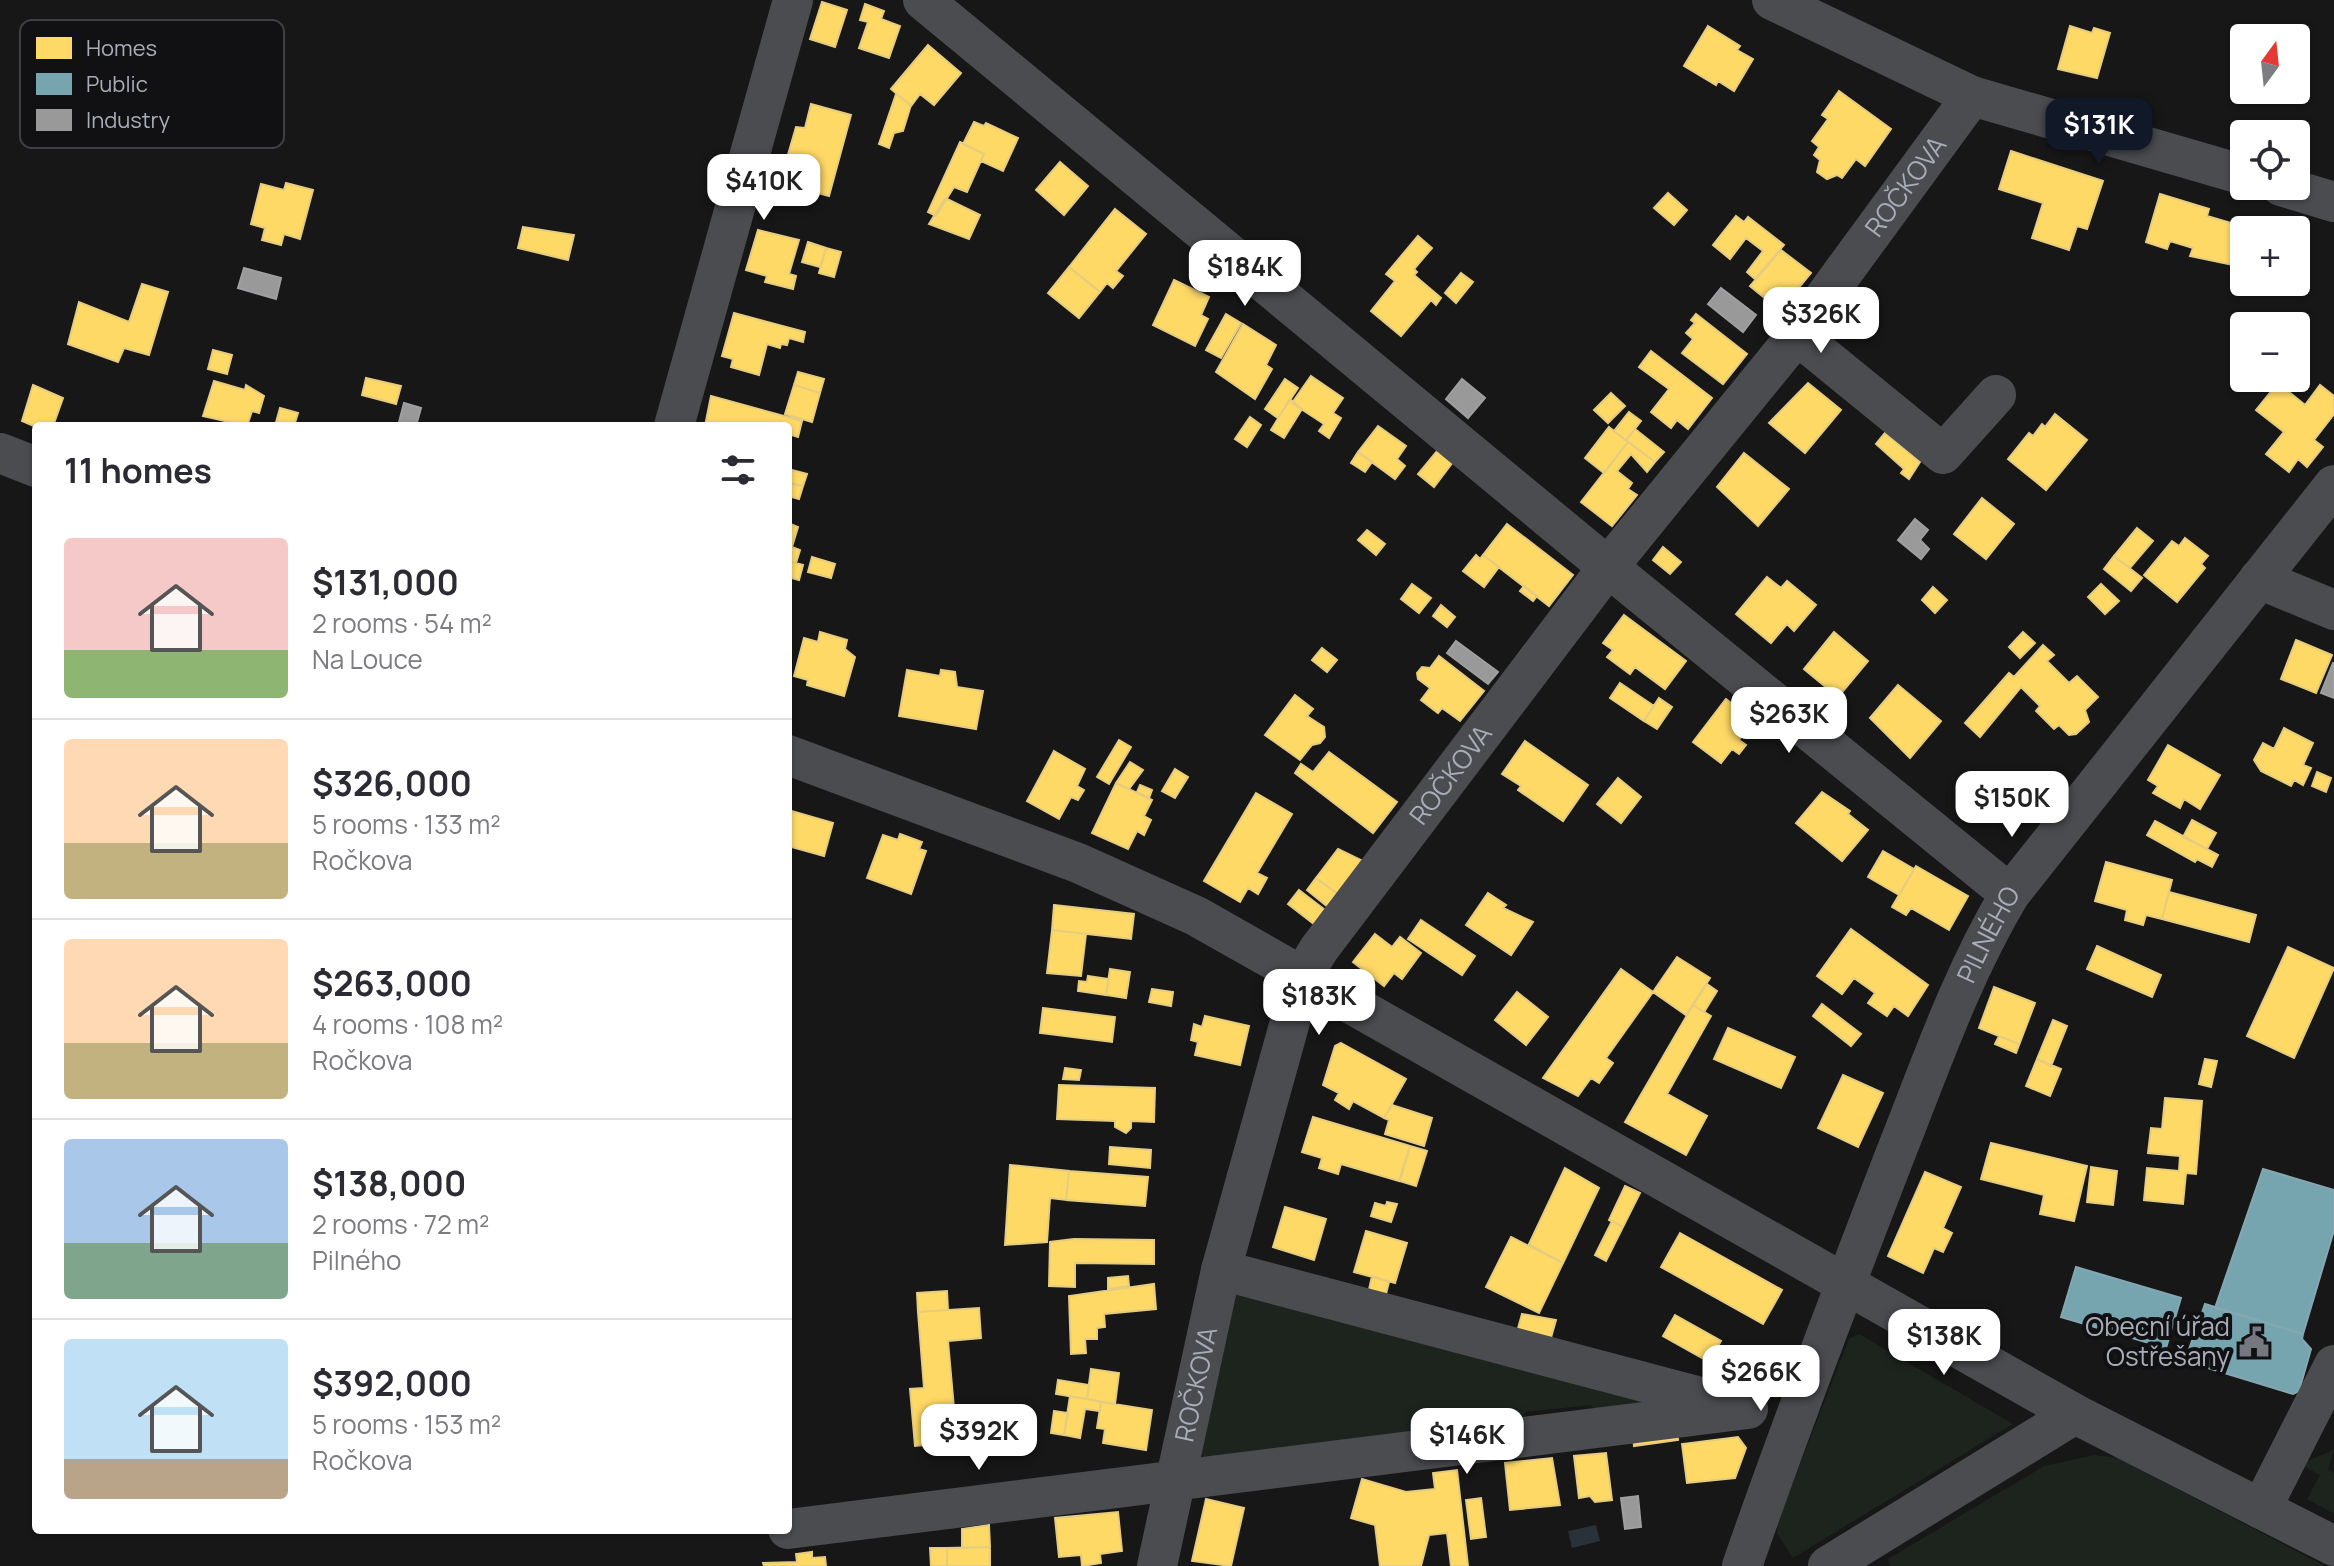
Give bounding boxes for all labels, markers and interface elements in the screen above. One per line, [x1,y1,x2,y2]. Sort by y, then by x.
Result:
legend [20,20,284,148]
north arrow [2230,24,2310,104]
map controls [2230,24,2310,392]
text: Homes [86,33,157,63]
text: Public [86,69,148,99]
pin: $131K [2043,98,2155,166]
text: Industry [86,105,170,135]
text: $131K [2063,106,2135,142]
button: locate [2230,120,2310,200]
street label: ROČKOVA [1856,128,1954,244]
pin: $410K [708,154,820,222]
text: $410K [725,162,803,198]
button: + [2230,216,2310,296]
pin: $184K [1189,240,1301,308]
text: $184K [1207,248,1283,284]
pin: $326K [1765,287,1877,355]
text: $326K [1781,295,1861,331]
button: − [2230,312,2310,392]
text: 11 homes [64,447,212,493]
icon: filters [716,448,760,492]
text: $131,000 [312,559,459,605]
icon: home [128,570,224,666]
text: 2 rooms · 54 m² [312,605,492,641]
text: Na Louce [312,641,423,677]
pin: $263K [1733,687,1845,755]
text: $263K [1749,695,1829,731]
street label: ROČKOVA [1400,717,1500,832]
text: $326,000 [312,760,472,806]
icon: home [128,771,224,867]
pin: $150K [1956,771,2068,839]
text: $150K [1974,779,2050,815]
text: 5 rooms · 133 m² [312,806,501,842]
text: Ročkova [312,842,413,878]
street label: PILNÉHO [1948,879,2028,988]
text: $263,000 [312,960,472,1006]
pin: $183K [1263,969,1375,1037]
icon: home [128,971,224,1067]
text: $183K [1281,977,1357,1013]
text: 4 rooms · 108 m² [312,1006,503,1042]
text: Ročkova [312,1042,413,1078]
text: $138,000 [312,1160,466,1206]
icon: home [128,1171,224,1267]
text: 2 rooms · 72 m² [312,1206,489,1242]
text: Pilného [312,1242,401,1278]
place label: Obecní úřad Ostřešany [2085,1308,2230,1374]
pin: $138K [1888,1309,2000,1377]
text: $138K [1906,1317,1982,1353]
street label: ROČKOVA [1165,1323,1225,1445]
public building icon: Obecní úřad Ostřešany [2237,1325,2271,1359]
pin: $266K [1705,1345,1817,1413]
text: $266K [1721,1353,1801,1389]
text: $392,000 [312,1360,472,1406]
icon: home [128,1371,224,1467]
pin: $392K [923,1404,1035,1472]
text: 5 rooms · 153 m² [312,1406,501,1442]
pin: $146K [1411,1408,1523,1476]
text: $392K [939,1412,1019,1448]
text: $146K [1429,1416,1505,1452]
text: Ročkova [312,1442,413,1478]

